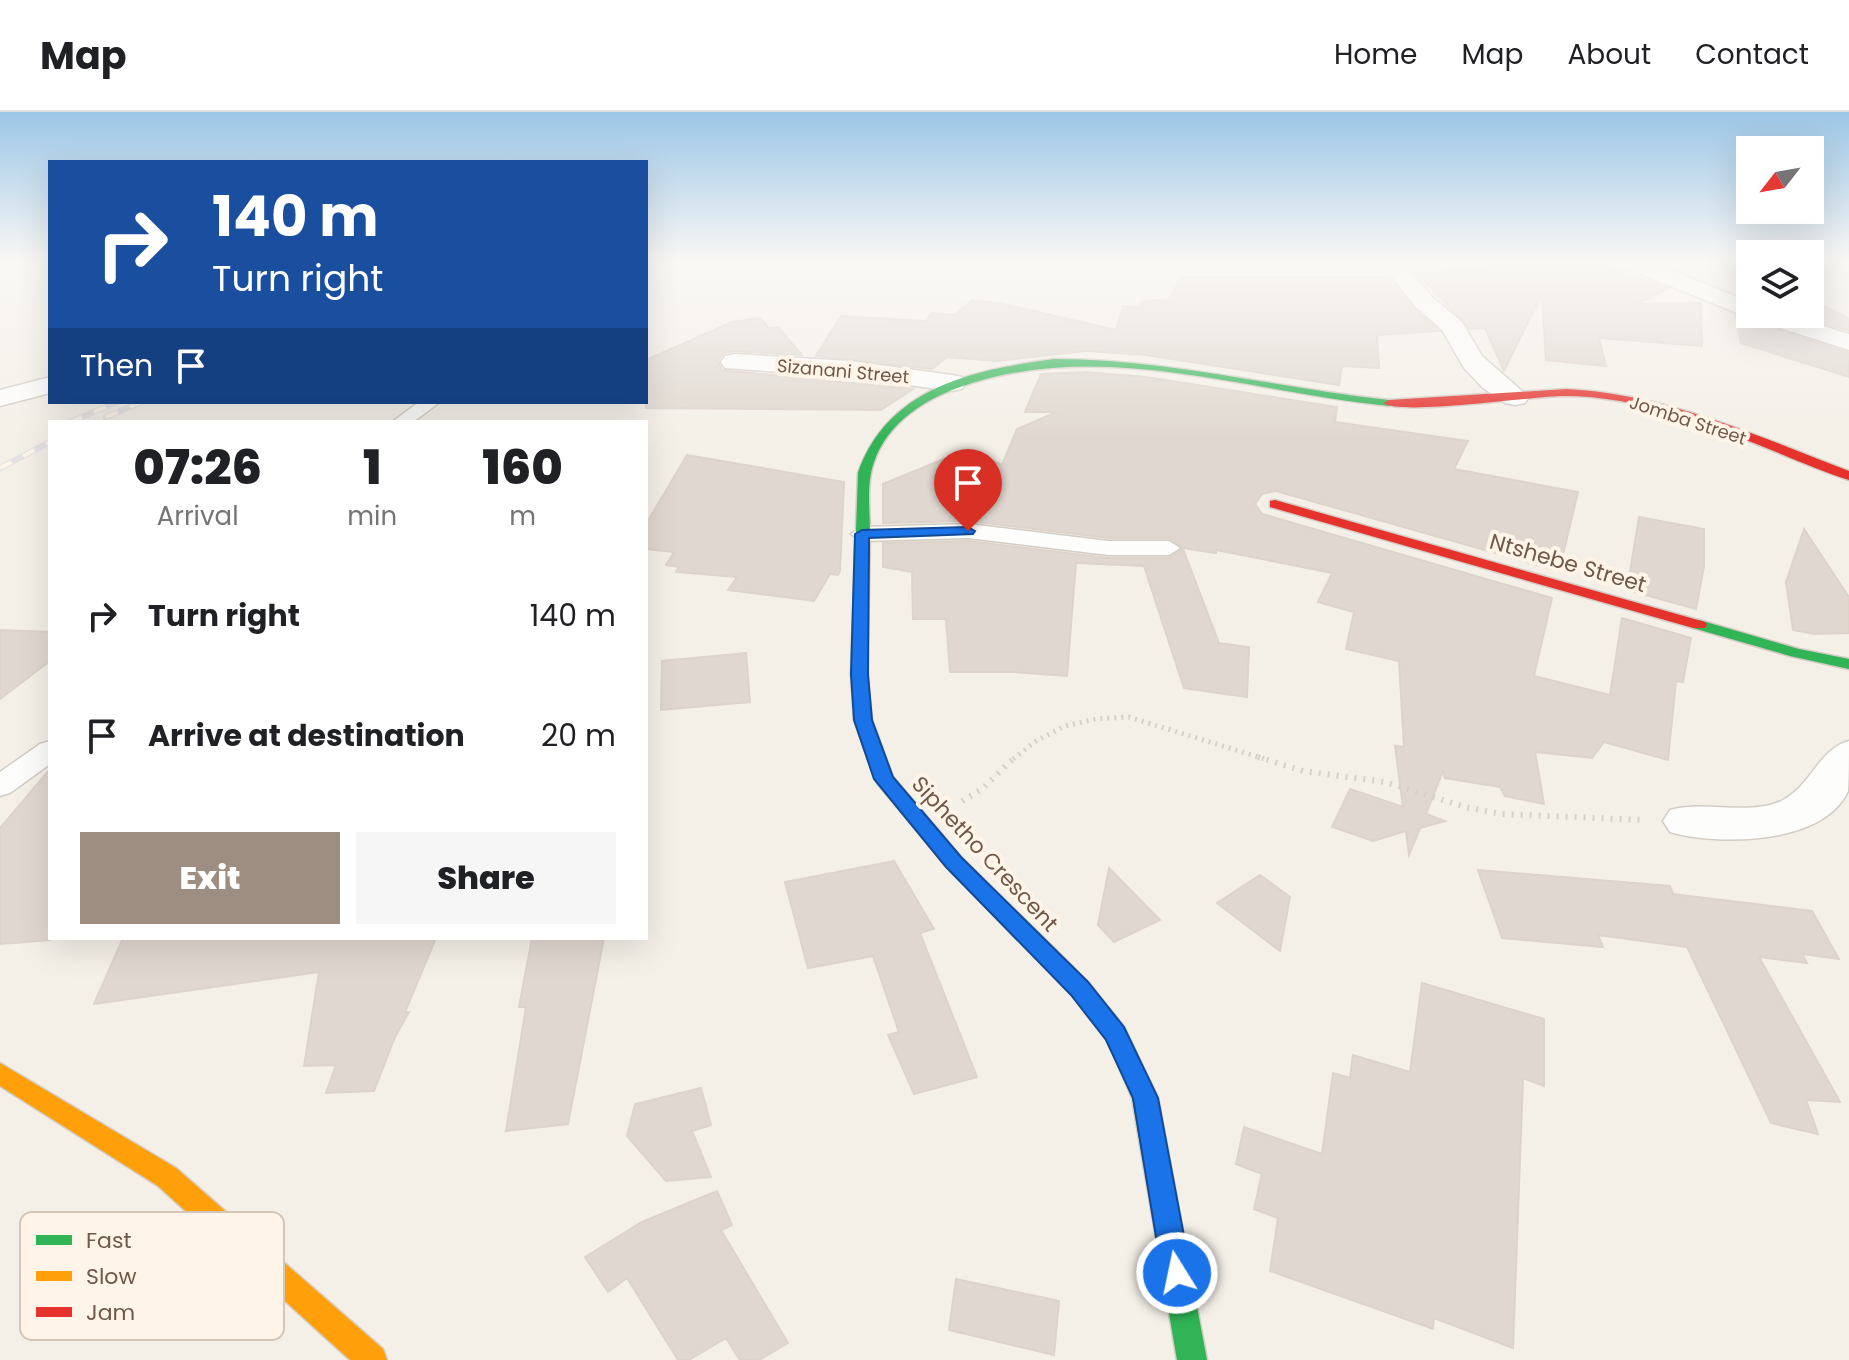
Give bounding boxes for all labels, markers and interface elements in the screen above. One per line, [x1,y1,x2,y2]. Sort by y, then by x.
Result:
text: Map [40,29,127,82]
text: Home [1334,35,1417,74]
text: Map [1461,35,1523,74]
text: About [1567,35,1651,74]
text: Contact [1695,35,1809,74]
north arrow [1736,136,1824,224]
map controls [1736,136,1824,328]
text: 140 m [212,177,379,256]
icon: right [80,192,184,296]
button: layers [1736,240,1824,328]
text: Turn right [212,253,383,304]
text: Then [80,344,153,387]
icon: arrive [169,344,213,388]
street label: Sizanani Street [776,353,910,389]
street label: Jomba Street [1626,389,1750,451]
text: 07:26 [133,434,262,501]
text: 1 [363,434,381,501]
text: 160 [482,434,563,501]
pin [934,449,1002,531]
icon: arrive [946,461,990,505]
text: Arrival [157,498,239,534]
text: min [347,498,397,534]
text: m [509,498,536,534]
street label: Ntshebe Street [1486,526,1650,600]
icon: right [80,594,124,638]
text: Turn right [148,594,300,637]
text: 140 m [530,594,616,637]
icon: arrive [80,714,124,758]
text: Arrive at destination [148,714,465,757]
text: 20 m [541,714,616,757]
street label: Siphetho Crescent [905,769,1065,939]
button: Exit [80,832,340,924]
button: Share [356,832,616,924]
legend [20,1212,284,1340]
text: Fast [86,1225,131,1256]
position arrow [1135,1231,1219,1315]
text: Slow [86,1261,136,1292]
text: Jam [86,1297,135,1328]

